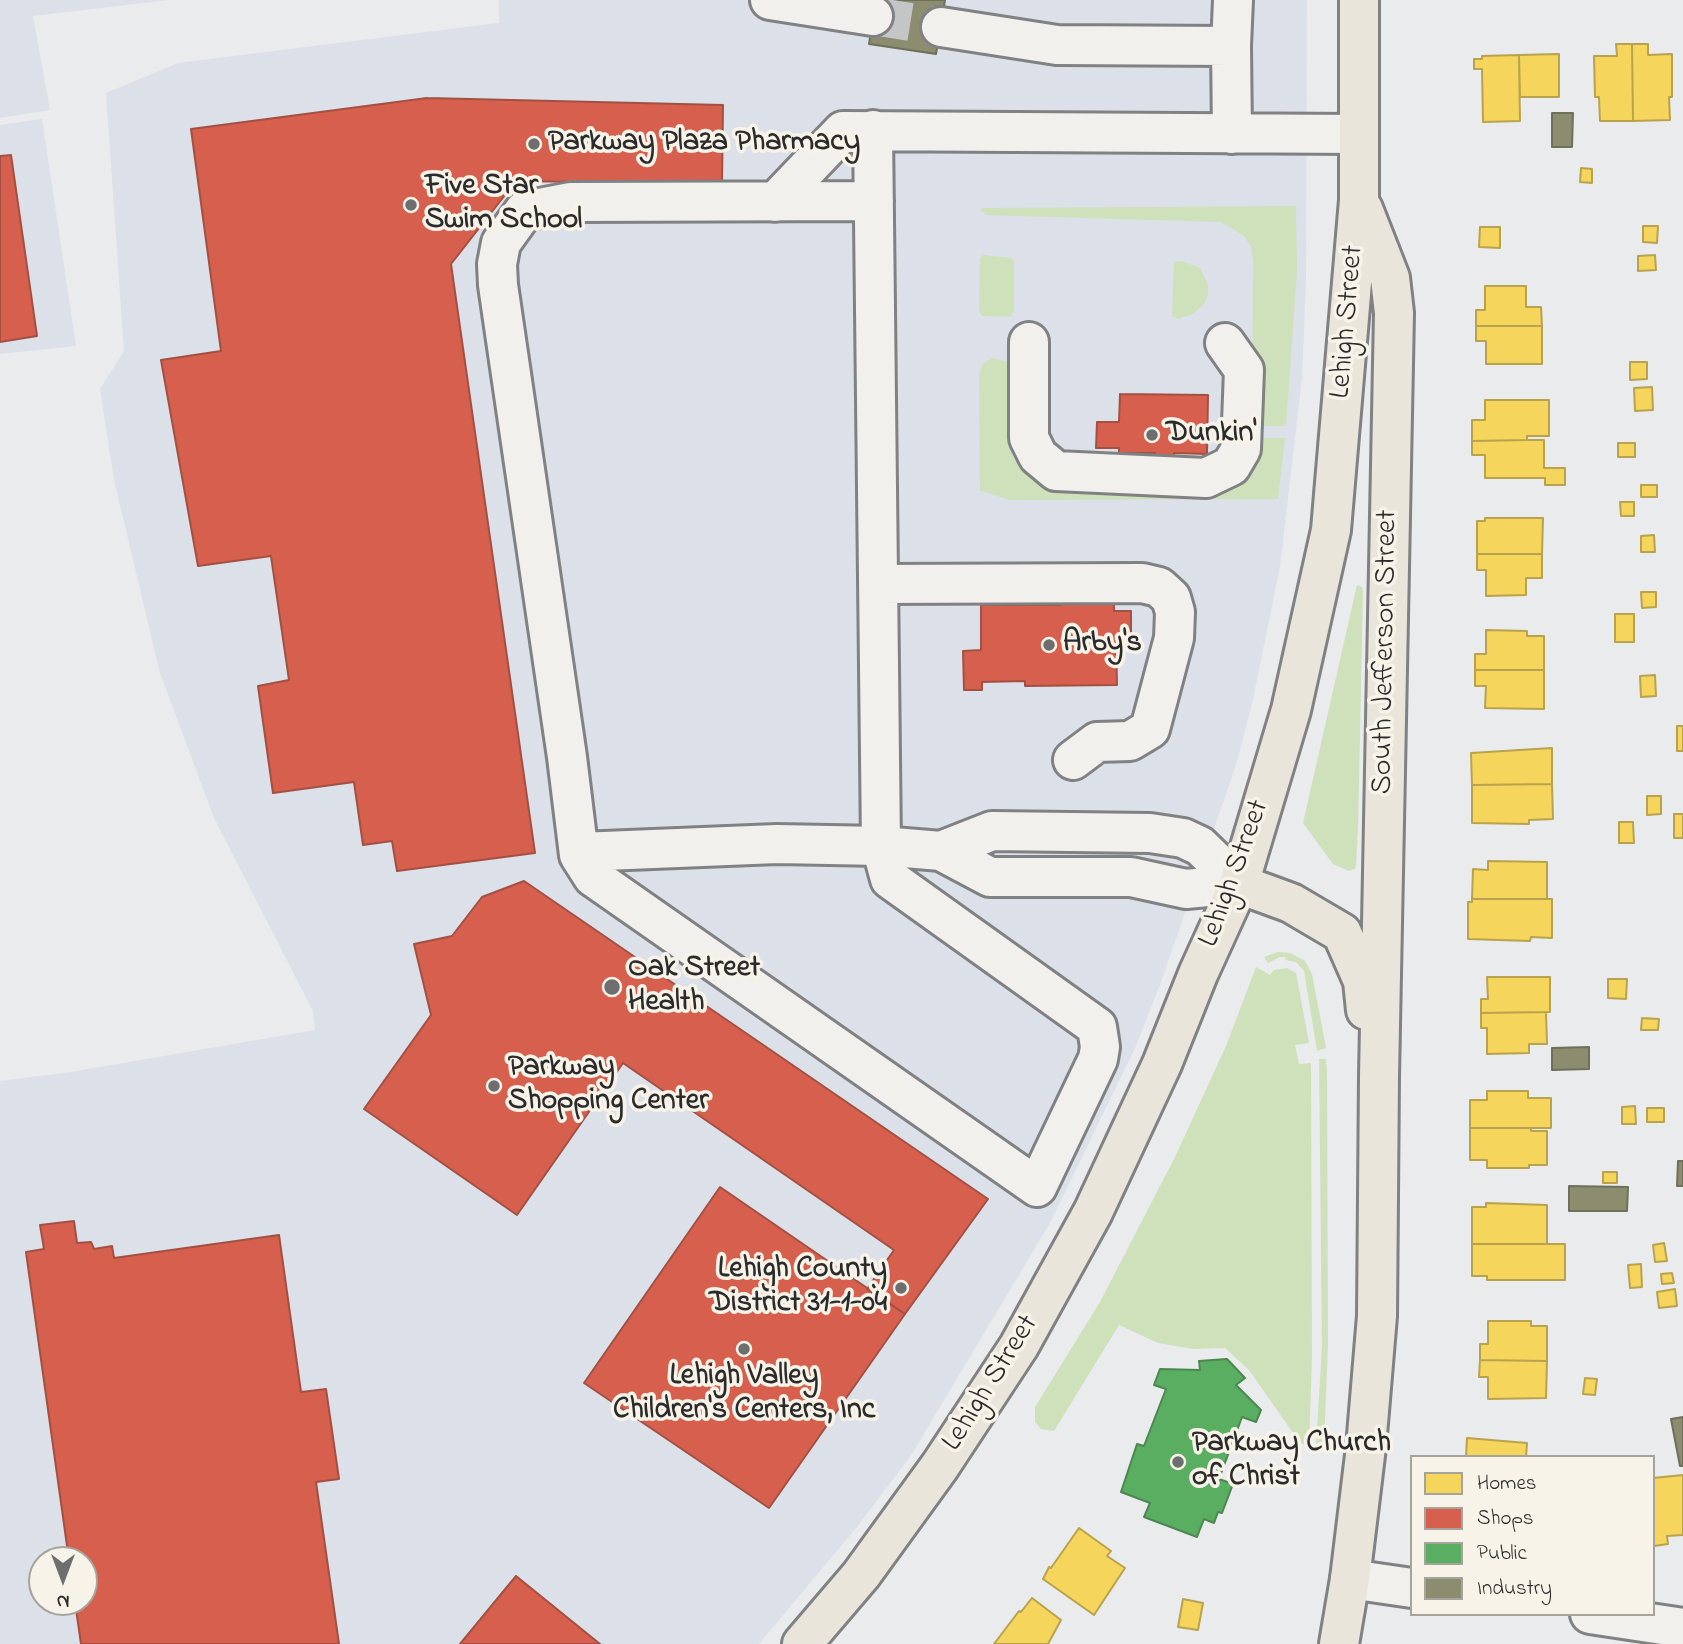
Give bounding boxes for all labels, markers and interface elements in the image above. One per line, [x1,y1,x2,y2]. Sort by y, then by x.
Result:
place label: Parkway Plaza Pharmacy [548,126,860,162]
marker: Parkway Plaza Pharmacy [526,136,542,152]
place label: Five Star Swim School [425,170,582,240]
marker: Five Star Swim School [403,197,419,213]
street label: Lehigh Street [1324,244,1374,400]
place label: Dunkin' [1166,417,1256,453]
marker: Dunkin' [1144,427,1160,443]
street label: South Jefferson Street [1367,509,1407,795]
place label: Arby's [1063,627,1142,663]
marker: Arby's [1041,637,1057,653]
street label: Lehigh Street [1193,796,1279,952]
place label: Oak Street Health [628,952,760,1023]
marker: Oak Street Health [602,977,622,997]
place label: Parkway Shopping Center [508,1051,708,1122]
marker: Parkway Shopping Center [486,1078,502,1094]
place label: Lehigh County District 31-1-04 [709,1253,887,1324]
marker: Lehigh County District 31-1-04 [893,1280,909,1296]
street label: Lehigh Street [936,1309,1048,1459]
marker: Lehigh Valley Children's Centers, Inc [736,1341,752,1357]
place label: Lehigh Valley Children's Centers, Inc [613,1360,875,1430]
place label: Parkway Church of Christ [1192,1427,1391,1498]
marker: Parkway Church of Christ [1170,1454,1186,1470]
legend [1410,1455,1655,1616]
text: Homes [1477,1469,1537,1499]
text: Shops [1477,1504,1534,1534]
text: Public [1477,1539,1527,1569]
north arrow [28,1546,98,1616]
text: Industry [1477,1574,1552,1604]
text: N [57,1587,69,1614]

